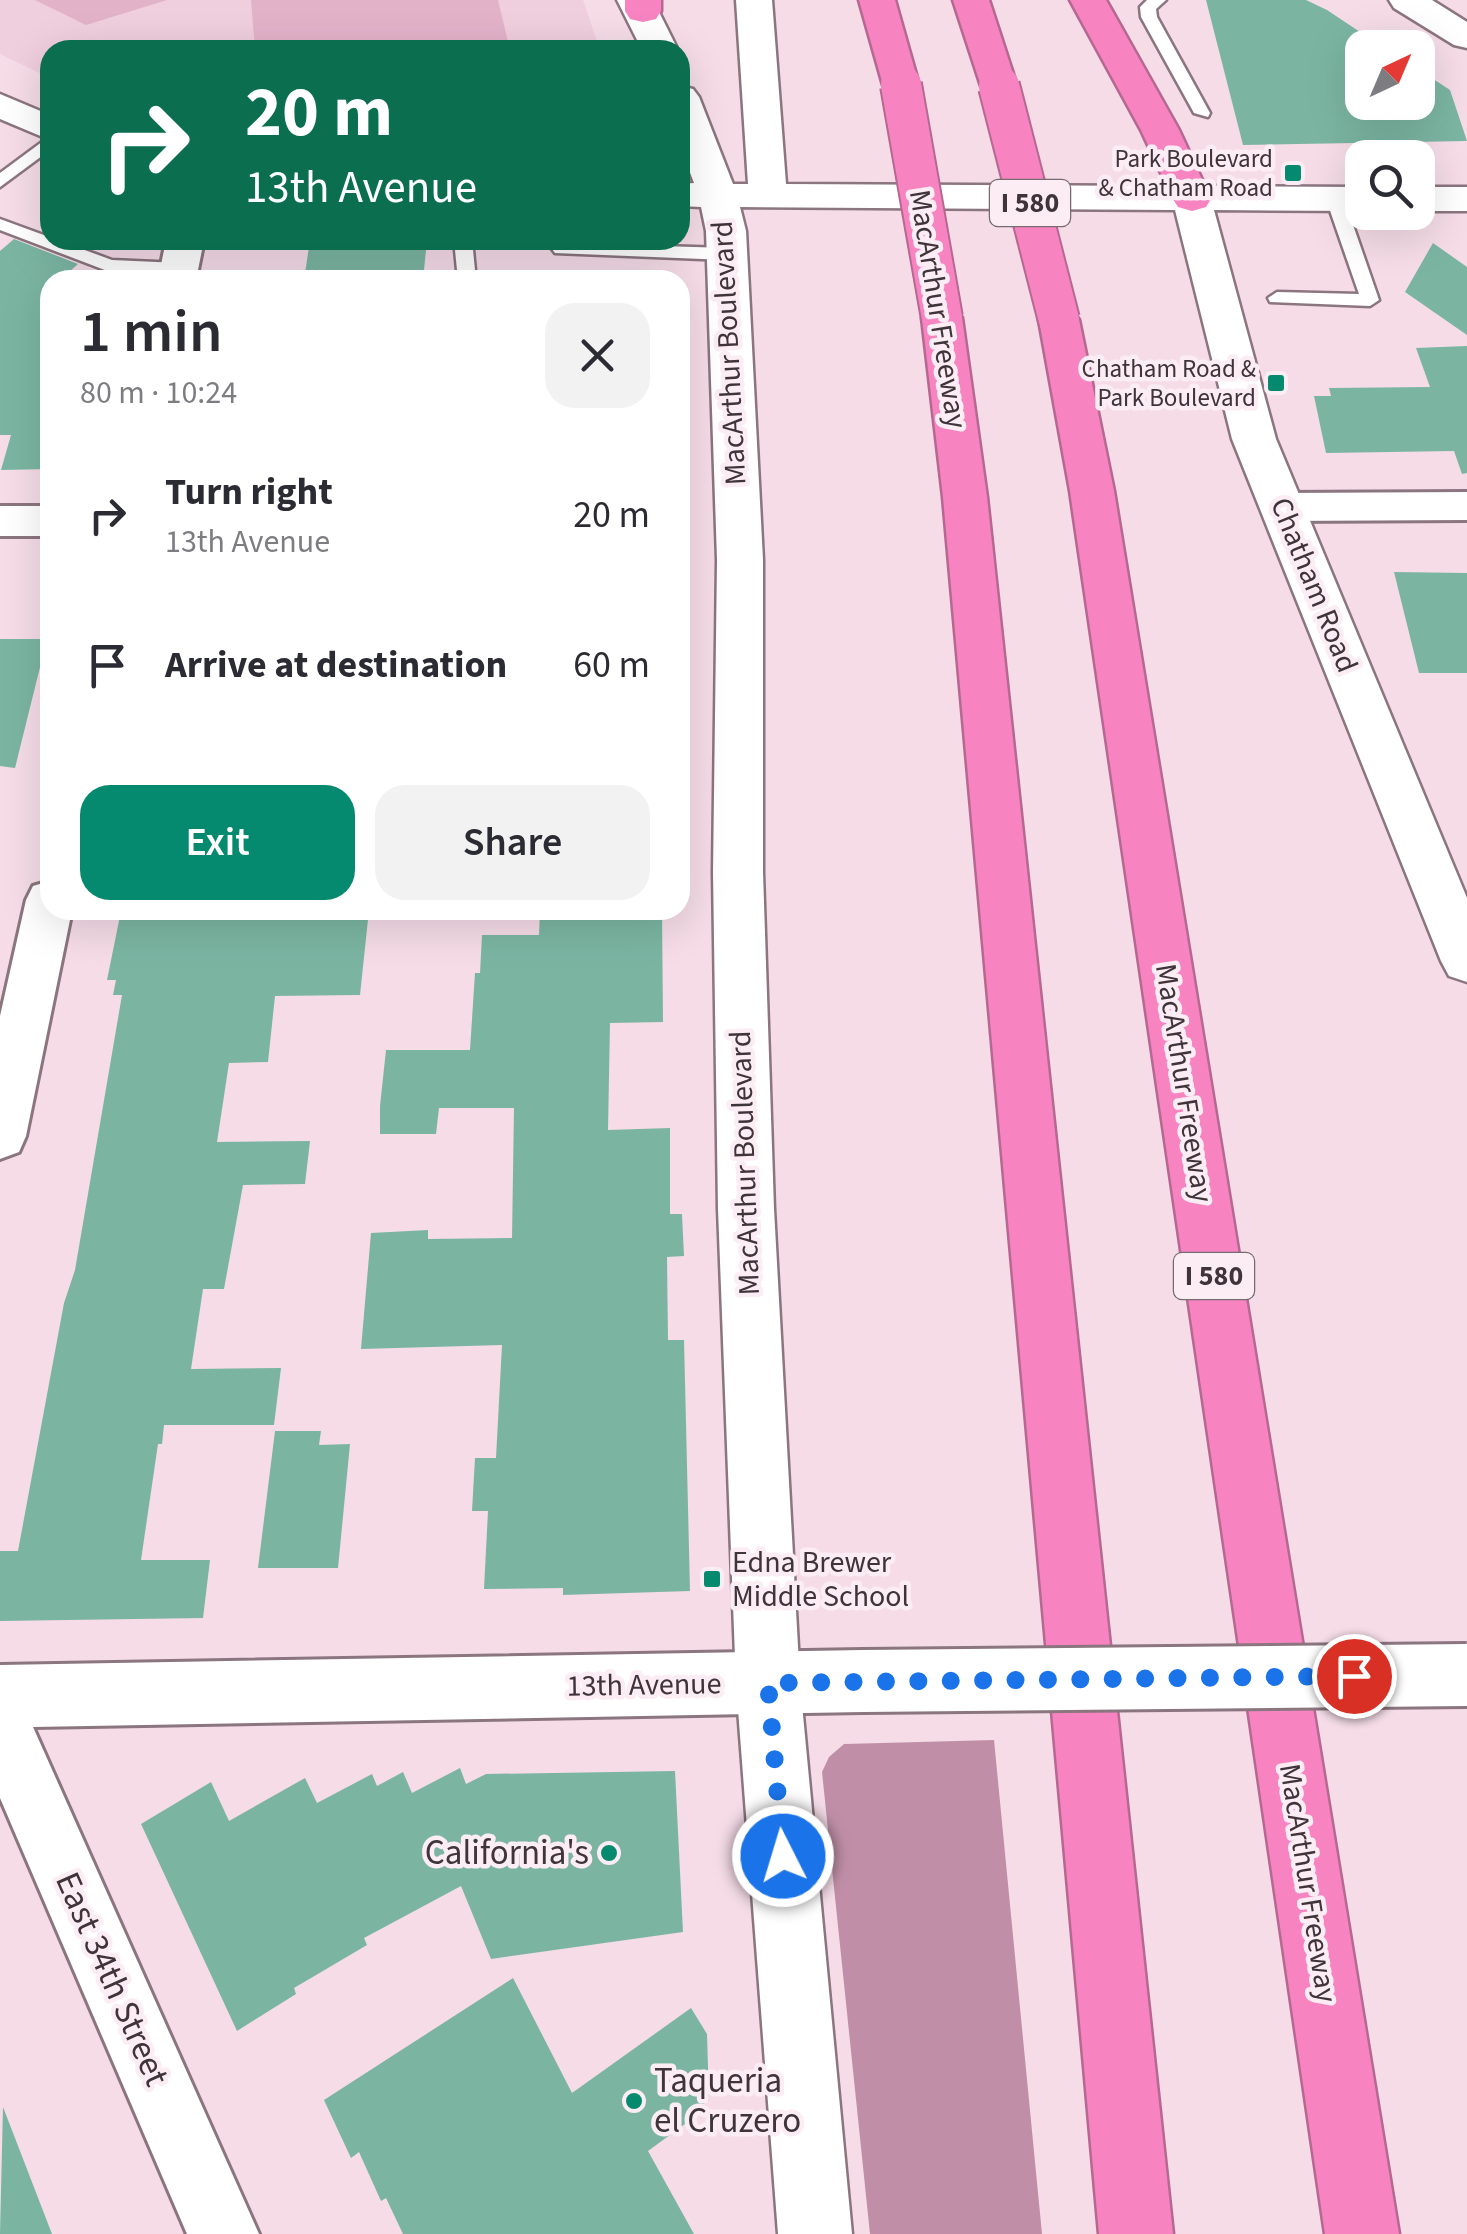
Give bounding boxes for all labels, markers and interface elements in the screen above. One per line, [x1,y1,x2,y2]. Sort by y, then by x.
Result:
north arrow [1345,30,1435,120]
map controls [1345,30,1435,230]
text: 20 m [245,63,393,163]
icon: right [80,80,210,210]
button: search [1345,140,1435,230]
place label: Park Boulevard & Chatham Road [1099,141,1273,206]
text: 13th Avenue [245,156,477,220]
marker: Park Boulevard & Chatham Road [1282,162,1304,184]
road number: I 580 [990,180,1070,226]
street label: MacArthur Freeway [898,187,978,431]
street label: MacArthur Boulevard [701,220,757,486]
text: 1 min [80,290,223,375]
button: close [545,303,650,408]
place label: Chatham Road & Park Boulevard [1082,351,1256,416]
text: 80 m · 10:24 [80,370,237,416]
marker: Chatham Road & Park Boulevard [1265,372,1287,394]
text: Turn right [165,465,333,519]
icon: right [80,488,135,543]
text: 20 m [573,488,650,542]
street label: Chatham Road [1259,491,1369,679]
text: 13th Avenue [165,519,330,565]
icon: arrive [80,638,135,693]
text: Arrive at destination [165,638,507,692]
text: 60 m [573,638,650,692]
button: Exit [80,785,355,900]
button: Share [375,785,650,900]
street label: MacArthur Freeway [1144,961,1224,1205]
street label: MacArthur Boulevard [719,1030,771,1296]
road number: I 580 [1174,1253,1254,1299]
place label: Edna Brewer Middle School [732,1541,909,1618]
marker: Edna Brewer Middle School [701,1568,723,1590]
pin [1312,1634,1397,1719]
icon: arrive [1327,1649,1382,1704]
street label: 13th Avenue [566,1662,722,1708]
street label: MacArthur Freeway [1268,1761,1348,2005]
position arrow [731,1804,835,1908]
place label: California's [425,1828,589,1878]
marker: California's [598,1842,620,1864]
street label: East 34th Street [43,1864,182,2094]
place label: Taqueria el Cruzero [654,2056,801,2146]
marker: Taqueria el Cruzero [623,2090,645,2112]

